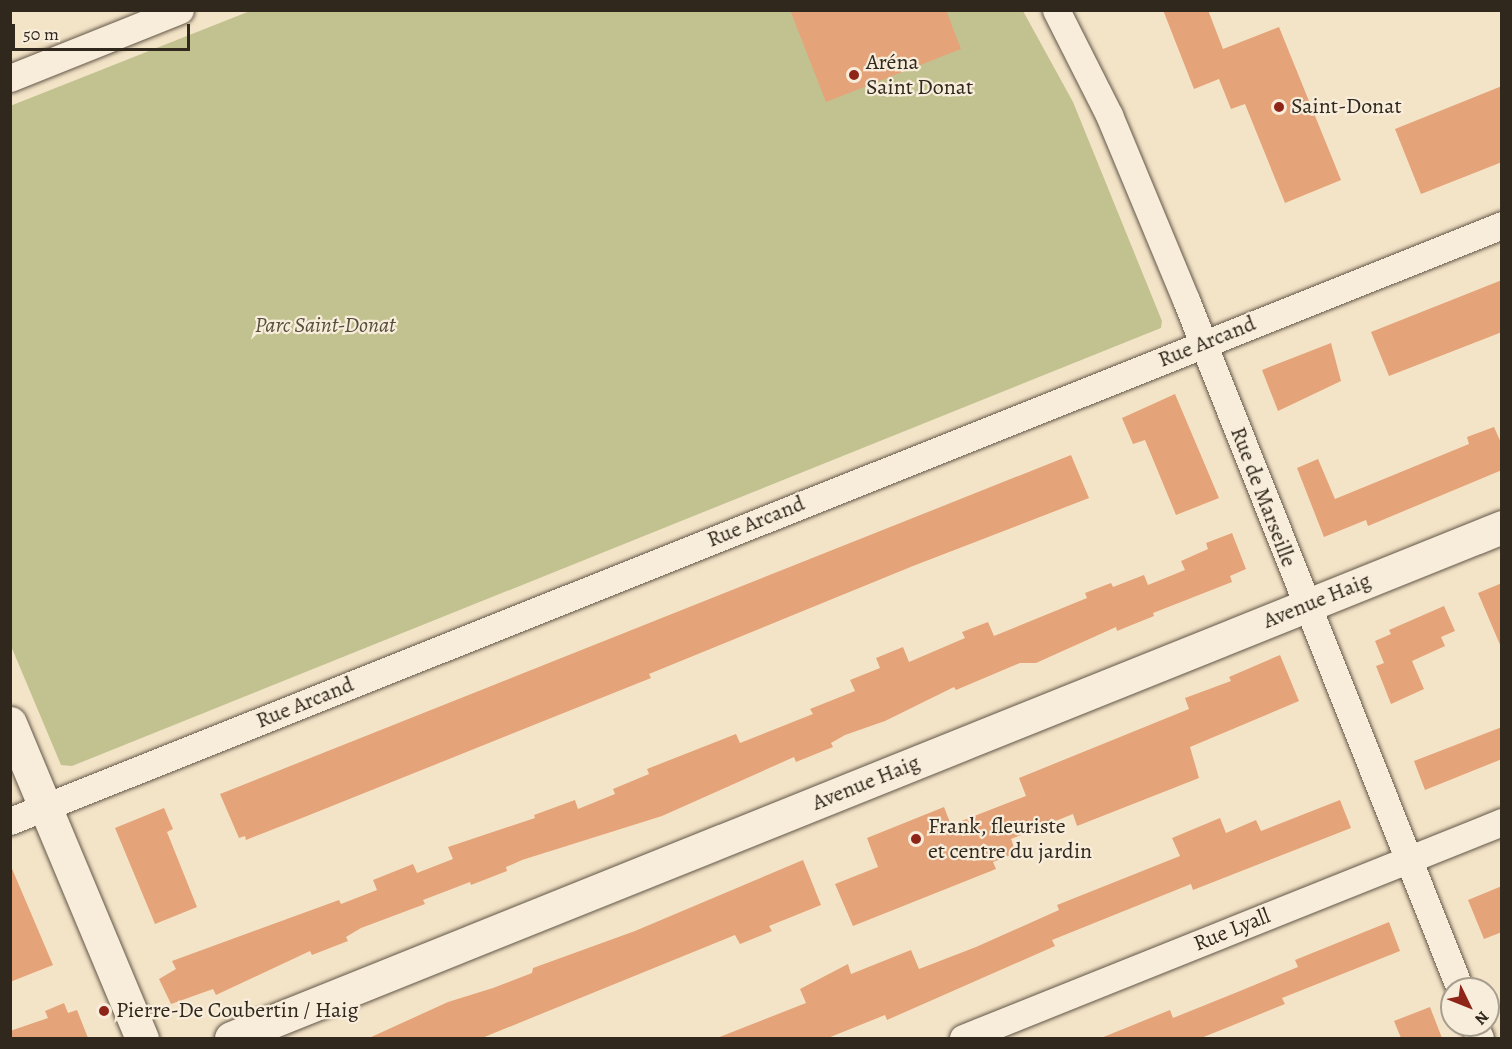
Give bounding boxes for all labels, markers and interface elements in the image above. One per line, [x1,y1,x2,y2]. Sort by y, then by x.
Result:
scale bar [15,12,194,50]
text: 50 m [23,22,59,46]
place label: Aréna Saint Donat [866,49,973,100]
marker: Aréna Saint Donat [847,68,861,82]
place label: Saint-Donat [1291,94,1402,120]
marker: Saint-Donat [1272,100,1286,114]
street label: Rue Arcand [1154,311,1260,373]
park label: Parc Saint-Donat [255,313,395,339]
street label: Rue de Marseille [1224,423,1302,571]
street label: Rue Arcand [703,491,809,553]
street label: Avenue Haig [1259,568,1375,634]
street label: Rue Arcand [252,672,358,734]
street label: Avenue Haig [808,750,924,816]
place label: Frank, fleuriste et centre du jardin [928,813,1092,864]
marker: Frank, fleuriste et centre du jardin [909,832,923,846]
street label: Rue Lyall [1190,903,1274,957]
north arrow [1440,977,1500,1037]
place label: Pierre-De Coubertin / Haig [116,998,359,1024]
marker: Pierre-De Coubertin / Haig [97,1004,111,1018]
text: N [1470,1006,1494,1030]

